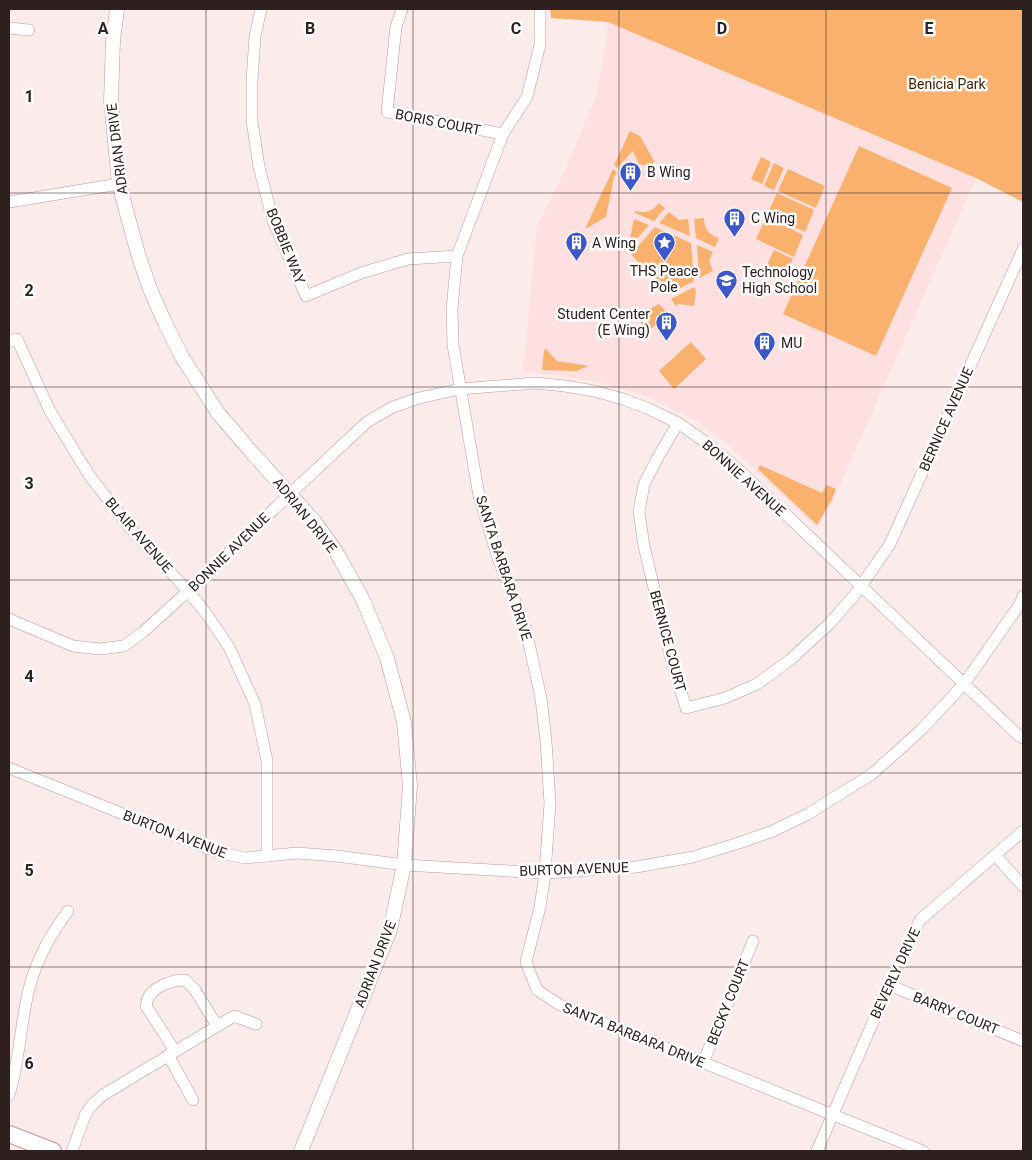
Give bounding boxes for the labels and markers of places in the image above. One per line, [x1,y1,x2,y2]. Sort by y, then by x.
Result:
building icon: B Wing [619,160,643,191]
place label: B Wing [647,164,691,180]
building icon: C Wing [723,206,747,237]
place label: C Wing [751,210,795,226]
building icon: A Wing [564,231,588,262]
place icon: THS Peace Pole [652,231,676,262]
place label: A Wing [592,235,636,251]
place label: THS Peace Pole [630,263,698,295]
place label: Technology High School [742,264,817,296]
school or university icon: Technology High School [714,268,738,299]
place label: Student Center (E Wing) [557,306,650,339]
building icon: Student Center (E Wing) [654,310,678,341]
building icon: MU [753,331,777,362]
place label: MU [781,335,802,351]

